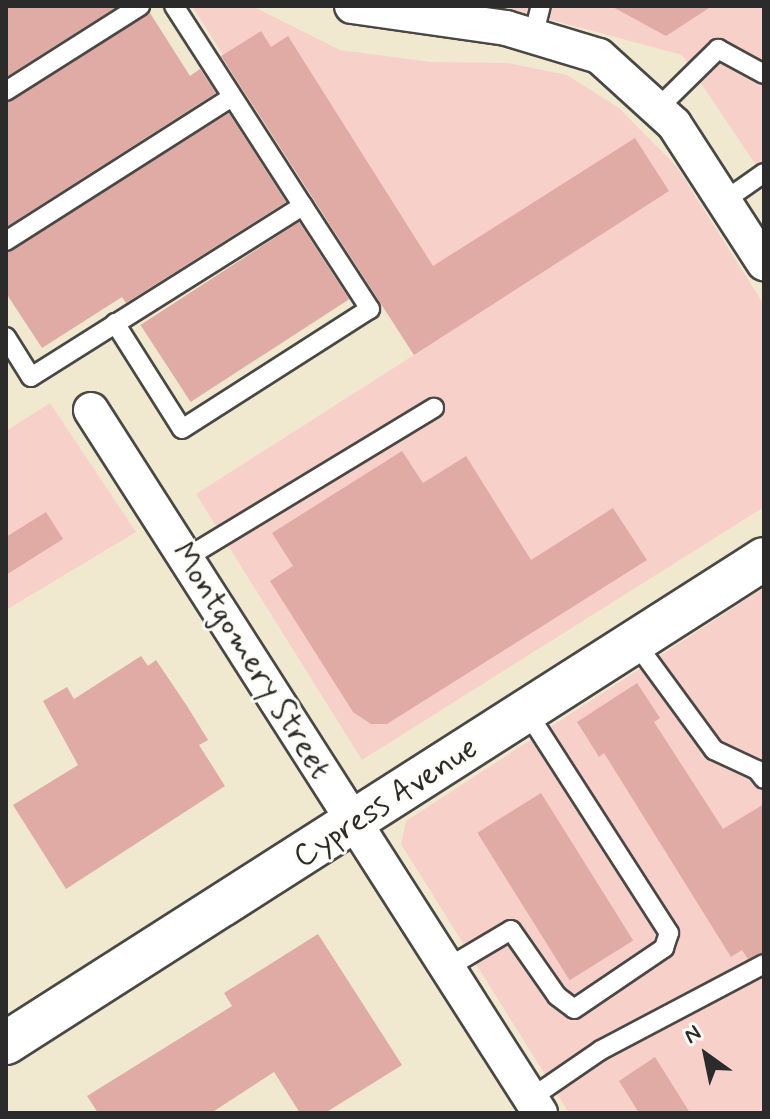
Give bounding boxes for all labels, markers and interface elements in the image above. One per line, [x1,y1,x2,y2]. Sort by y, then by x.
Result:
street label: Montgomery Street [161,533,341,789]
street label: Cypress Avenue [285,728,487,878]
north arrow [666,1015,746,1095]
text: N [679,1019,707,1051]

